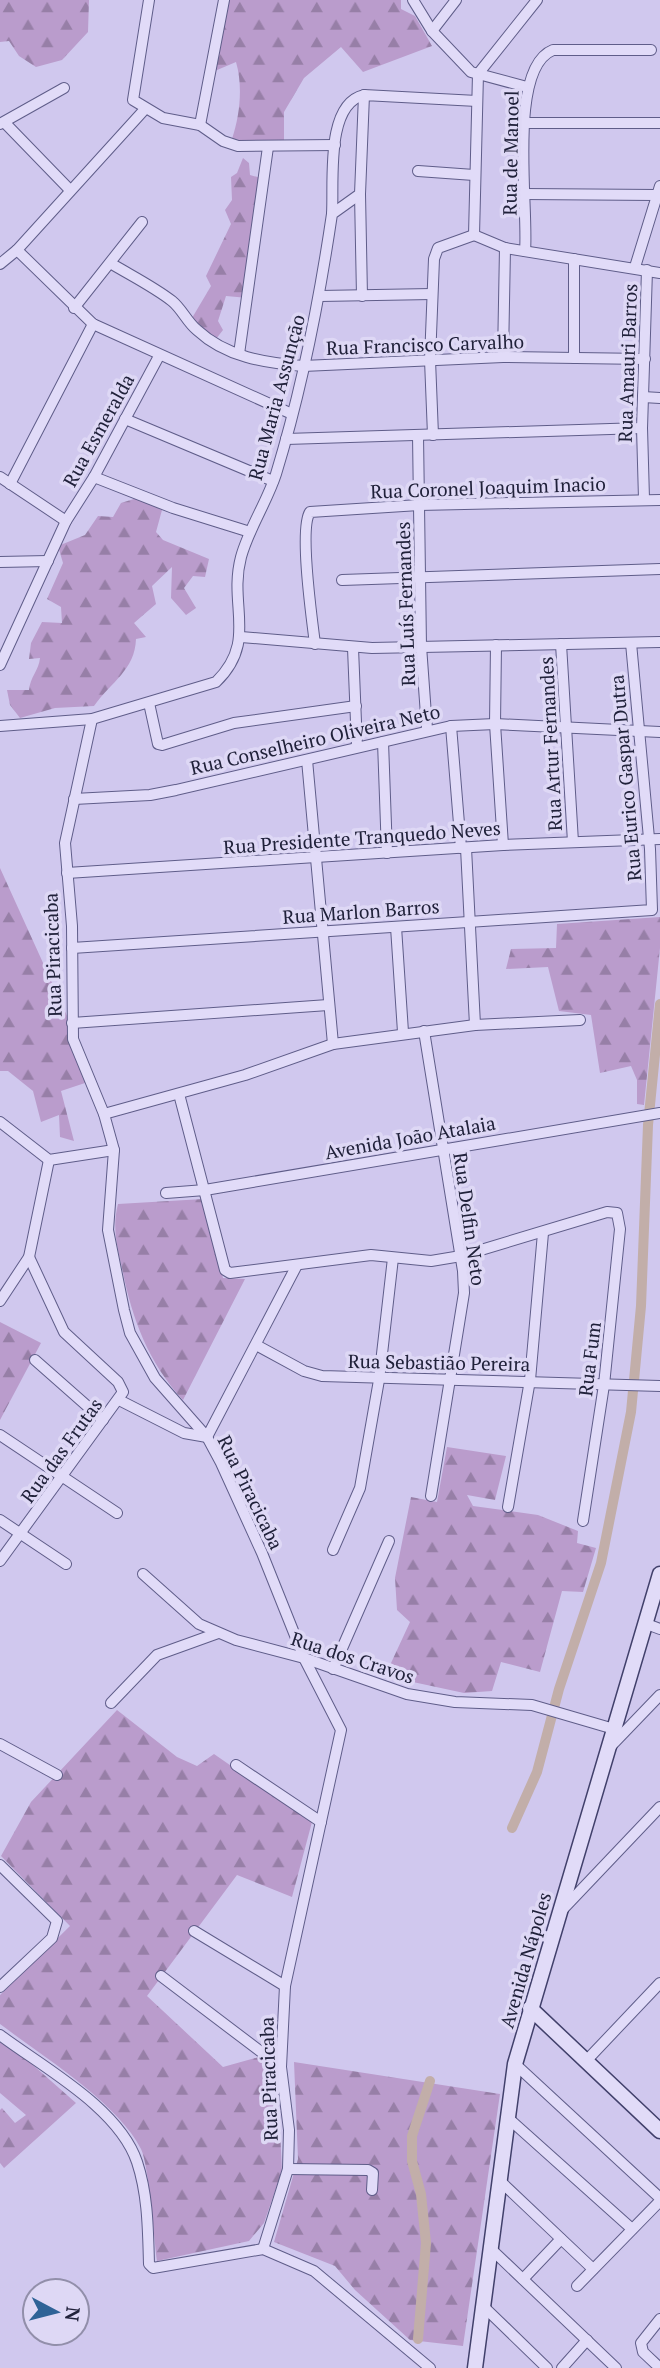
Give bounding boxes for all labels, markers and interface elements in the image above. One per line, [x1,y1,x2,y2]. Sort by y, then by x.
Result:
street label: Rua de Manoel [496,90,524,216]
street label: Rua Amauri Barros [612,283,642,443]
street label: Rua Maria Assunção [242,311,310,483]
street label: Rua Francisco Carvalho [326,328,524,360]
street label: Rua Esmeralda [57,369,139,491]
street label: Rua Coronel Joaquim Inacio [370,470,606,504]
street label: Rua Luís Fernandes [390,521,420,687]
street label: Rua Artur Fernandes [533,656,567,832]
street label: Rua Eurico Gaspar Dutra [603,673,646,882]
street label: Rua Conselheiro Oliveira Neto [188,698,442,780]
street label: Rua Presidente Tranquedo Neves [222,815,502,859]
street label: Rua Piracicaba [37,892,67,1017]
street label: Rua Marlon Barros [282,893,440,929]
street label: Avenida João Atalaia [323,1110,498,1164]
street label: Rua Delfin Neto [448,1151,492,1287]
street label: Rua Fum [572,1320,606,1398]
street label: Rua Sebastião Pereira [348,1348,531,1376]
street label: Rua das Frutas [15,1393,107,1507]
street label: Rua Piracicaba [213,1431,290,1554]
street label: Rua dos Cravos [288,1625,418,1689]
street label: Avenida Nápoles [494,1889,556,2031]
street label: Rua Piracicaba [253,2016,283,2141]
north arrow [21,2277,91,2347]
text: N [60,2305,87,2323]

